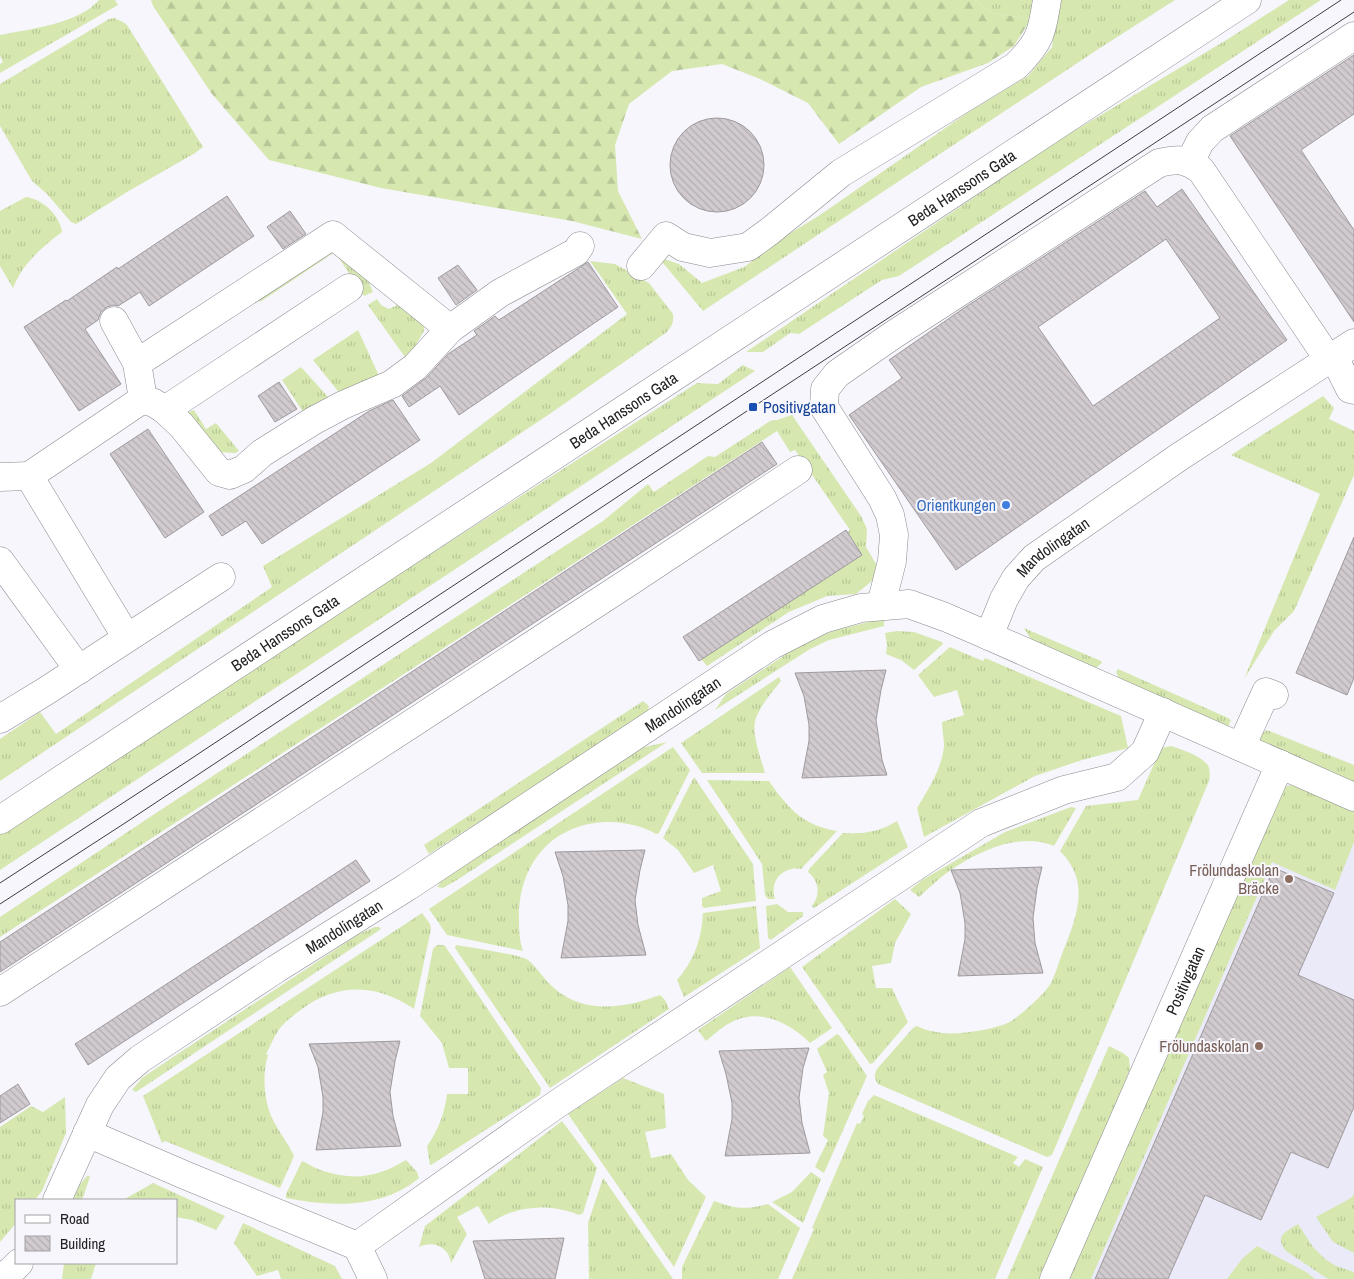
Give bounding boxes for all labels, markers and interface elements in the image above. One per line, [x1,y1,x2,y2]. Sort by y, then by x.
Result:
street label: Beda Hanssons Gata [904,144,1020,231]
street label: Beda Hanssons Gata [565,366,682,454]
place label: Positivgatan [763,396,836,418]
marker: Positivgatan [747,401,759,413]
place label: Orientkungen [916,494,996,516]
marker: Orientkungen [1000,499,1012,511]
street label: Mandolingatan [1011,512,1094,582]
street label: Beda Hanssons Gata [227,589,344,676]
street label: Mandolingatan [640,671,725,737]
place label: Frölundaskolan Bräcke [1189,859,1279,899]
marker: Frölundaskolan Bräcke [1283,873,1295,885]
street label: Mandolingatan [301,894,387,959]
street label: Positivgatan [1160,943,1210,1018]
place label: Frölundaskolan [1159,1035,1249,1057]
marker: Frölundaskolan [1253,1040,1265,1052]
legend [15,1199,178,1264]
text: Road [60,1208,89,1229]
text: Building [60,1233,105,1254]

